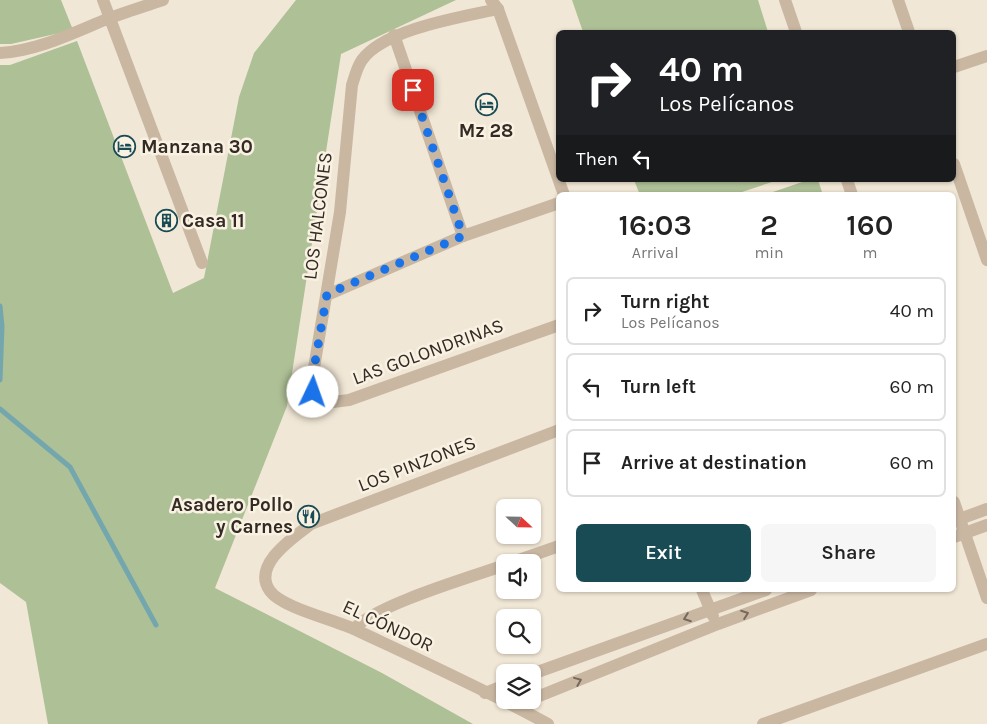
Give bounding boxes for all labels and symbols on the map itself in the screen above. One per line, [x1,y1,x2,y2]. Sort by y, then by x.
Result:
pin [392,69,434,111]
hotel icon: Mz 28 [474,93,498,117]
place label: Mz 28 [459,120,513,142]
hotel icon: Manzana 30 [113,135,137,159]
place label: Manzana 30 [141,136,253,158]
street label: LOS HALCONES [299,151,337,281]
building icon: Casa 11 [154,209,178,233]
place label: Casa 11 [182,210,245,232]
street label: LAS GOLONDRINAS [349,314,507,390]
position arrow [286,365,338,417]
street label: LOS PINZONES [355,431,479,497]
place label: Asadero Pollo y Carnes [171,494,293,538]
north arrow [496,499,541,544]
restaurant icon: Asadero Pollo y Carnes [297,504,321,528]
street label: EL CÓNDOR [339,595,437,657]
one-way arrow [740,610,749,620]
one-way arrow [683,612,691,622]
one-way arrow [573,677,582,687]

